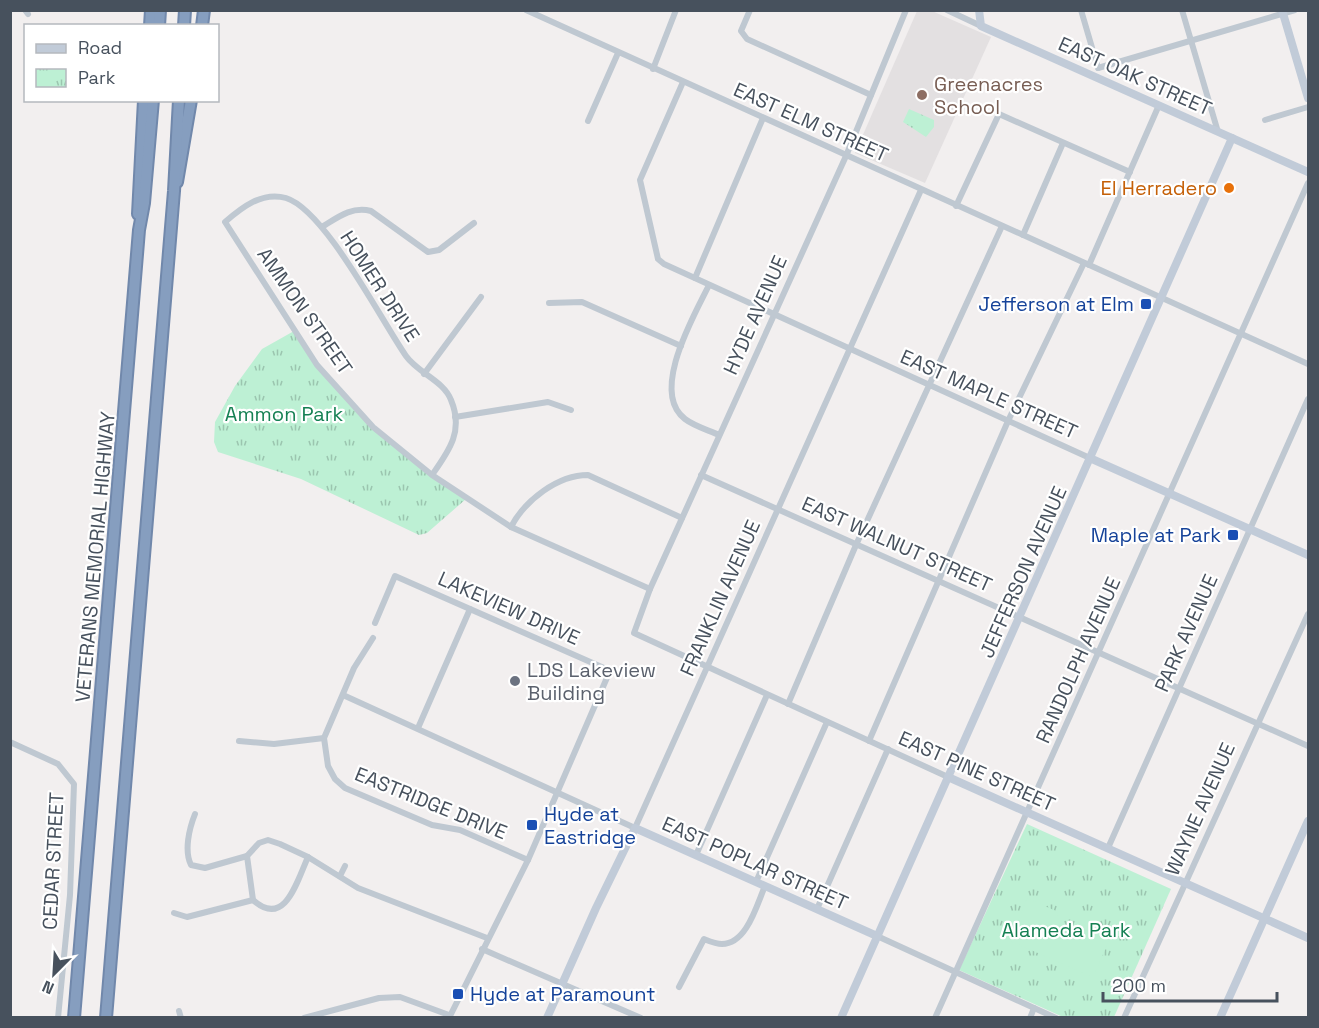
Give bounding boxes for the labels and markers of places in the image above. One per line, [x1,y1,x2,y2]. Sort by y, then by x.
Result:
place label: Greenacres School [934,71,1043,120]
marker: Greenacres School [915,88,929,102]
place label: El Herradero [1101,175,1217,201]
marker: El Herradero [1222,181,1236,195]
place label: Jefferson at Elm [978,291,1134,317]
marker: Jefferson at Elm [1139,297,1153,311]
place label: Maple at Park [1091,522,1221,548]
marker: Maple at Park [1226,528,1240,542]
place label: LDS Lakeview Building [527,657,656,706]
marker: LDS Lakeview Building [508,674,522,688]
place label: Hyde at Eastridge [544,801,636,850]
marker: Hyde at Eastridge [525,818,539,832]
place label: Hyde at Paramount [470,981,655,1007]
marker: Hyde at Paramount [451,987,465,1001]

